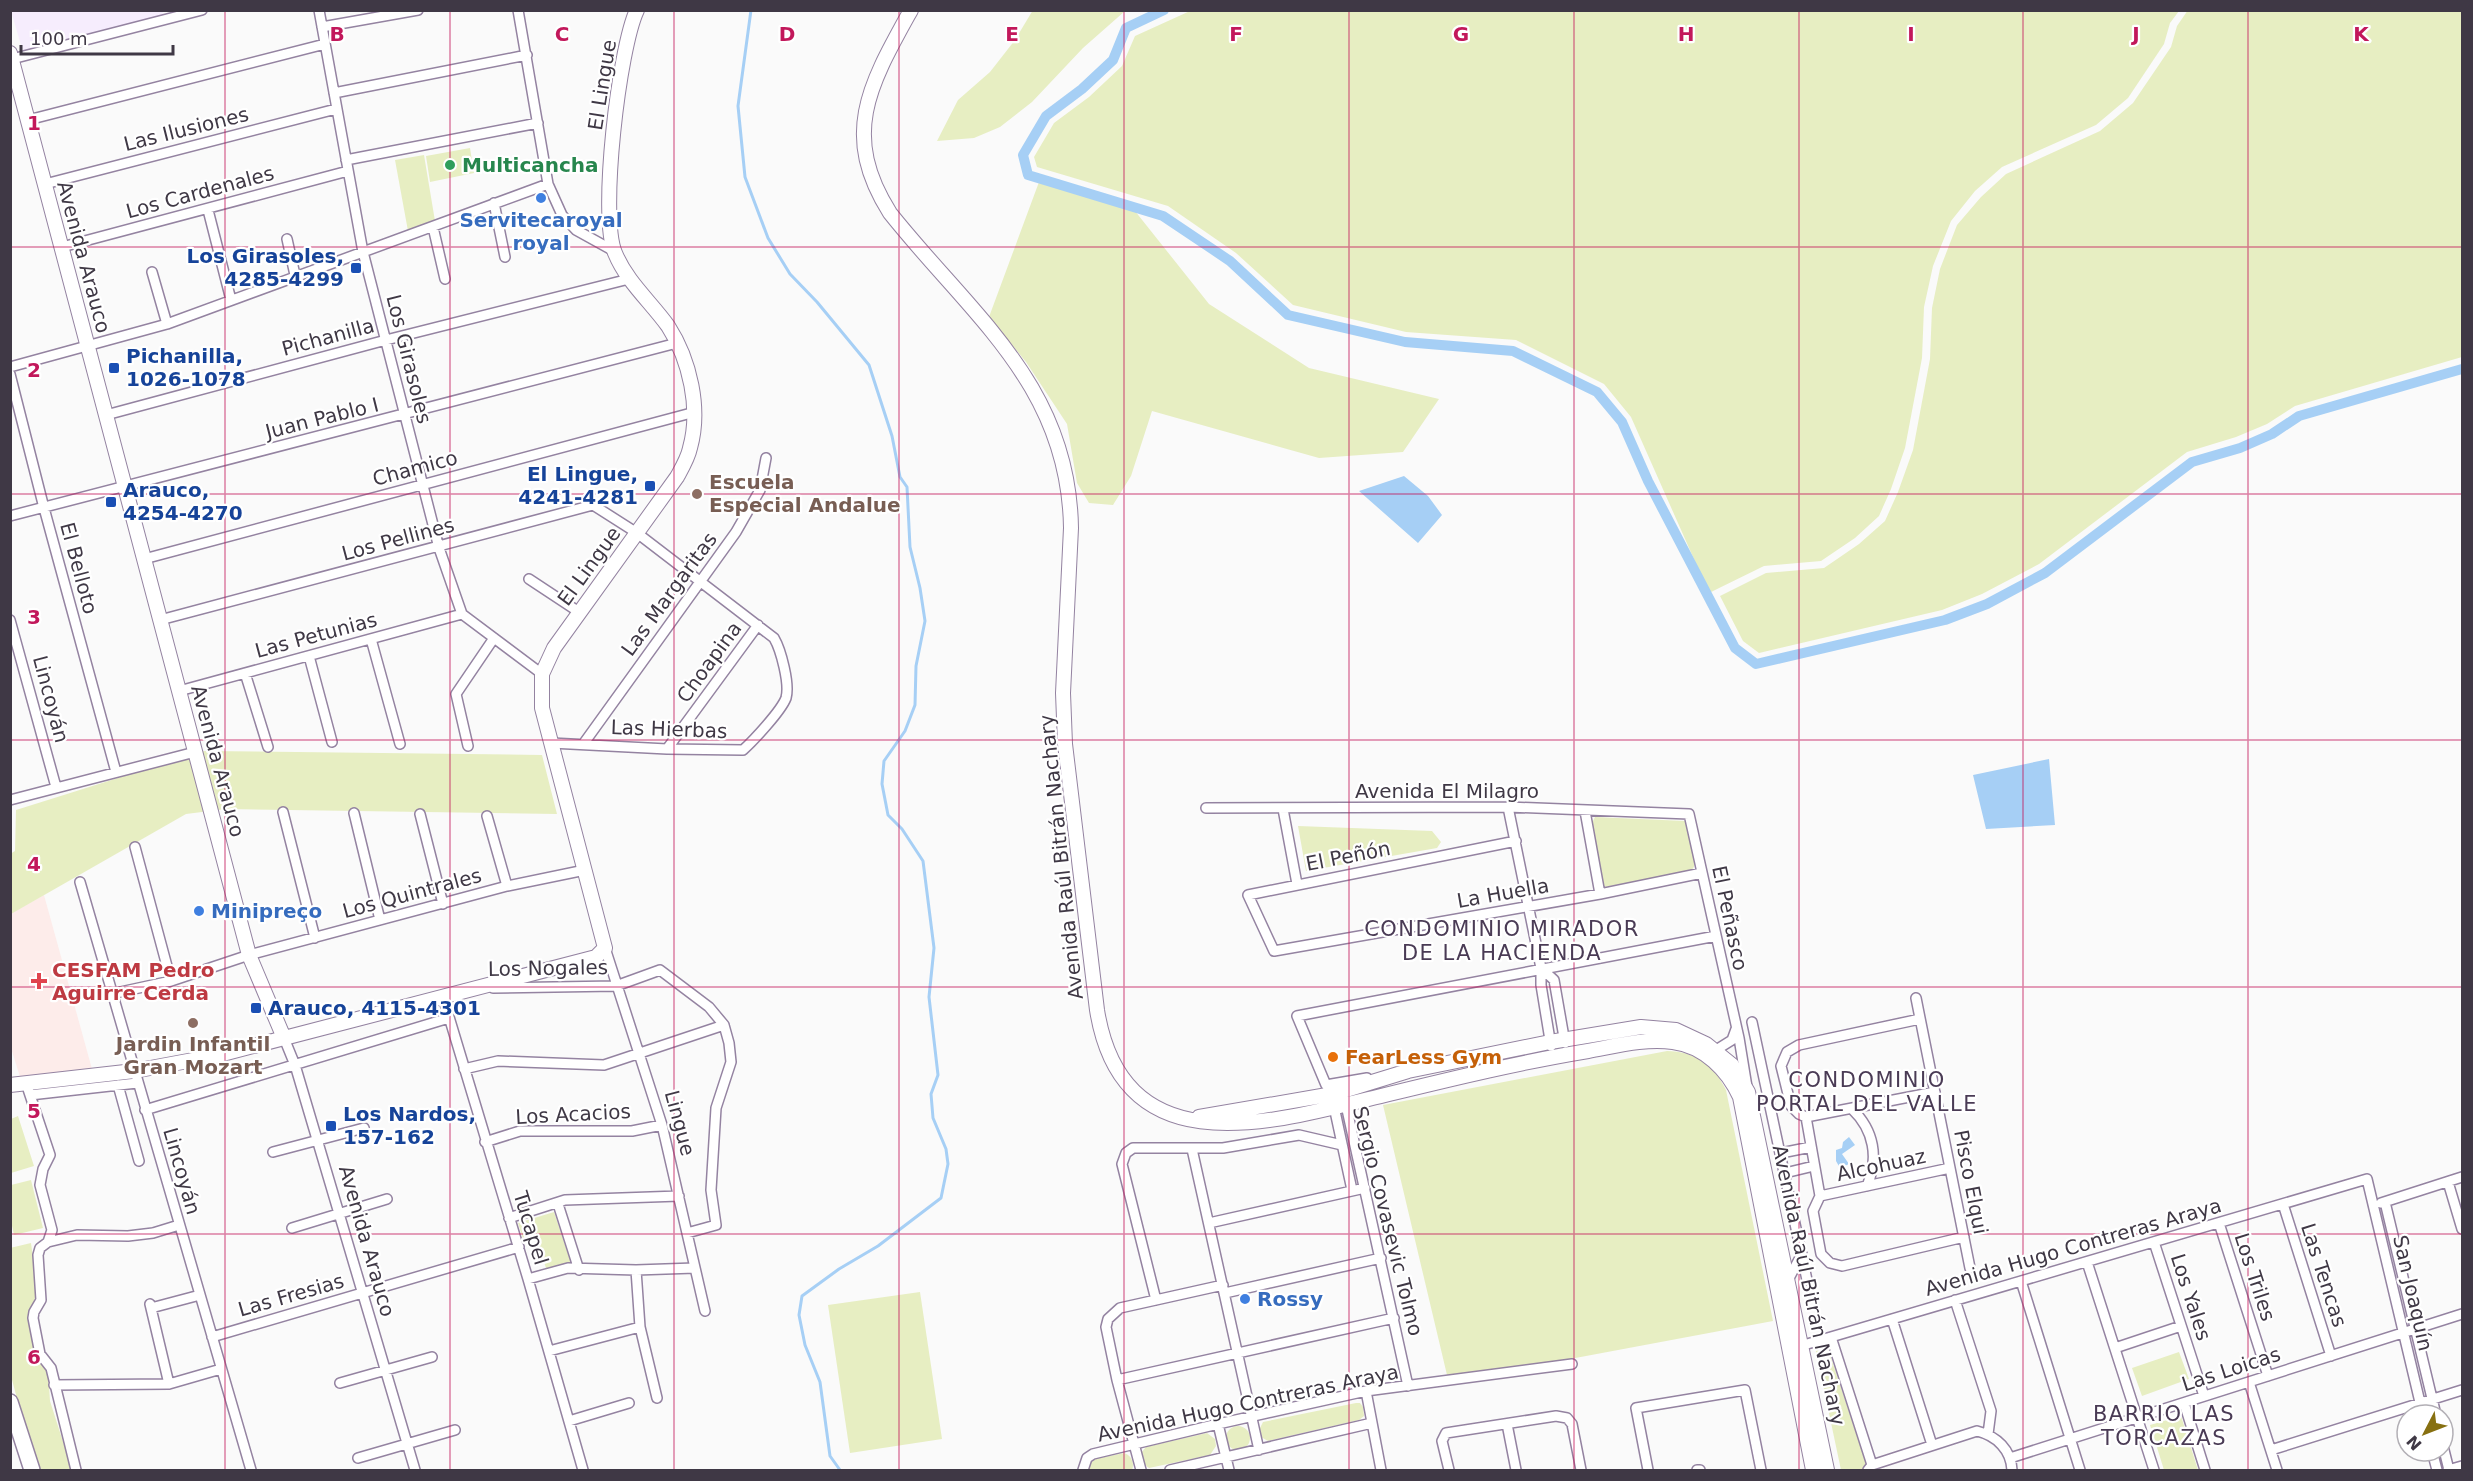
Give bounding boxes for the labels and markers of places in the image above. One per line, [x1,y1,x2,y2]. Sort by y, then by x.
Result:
place label: Multicancha [462,153,599,177]
marker: Multicancha [443,158,457,172]
marker: Servitecaroyal royal [534,191,548,205]
place label: Servitecaroyal royal [459,208,623,255]
place label: Los Girasoles, 4285-4299 [186,244,344,291]
marker: Los Girasoles, 4285-4299 [349,261,363,275]
place label: Pichanilla, 1026-1078 [126,344,246,391]
marker: Pichanilla, 1026-1078 [107,361,121,375]
place label: El Lingue, 4241-4281 [518,462,638,509]
place label: Escuela Especial Andalue [709,470,901,517]
place label: Arauco, 4254-4270 [123,478,243,525]
marker: El Lingue, 4241-4281 [643,479,657,493]
marker: Escuela Especial Andalue [690,487,704,501]
marker: Arauco, 4254-4270 [104,495,118,509]
place label: Minipreço [211,899,322,923]
marker: Minipreço [192,904,206,918]
place label: CESFAM Pedro Aguirre Cerda [52,958,215,1005]
marker: CESFAM Pedro Aguirre Cerda [30,972,48,990]
place label: Arauco, 4115-4301 [268,996,481,1020]
marker: Arauco, 4115-4301 [249,1001,263,1015]
marker: Jardin Infantil Gran Mozart [186,1016,200,1030]
place label: Jardin Infantil Gran Mozart [114,1032,270,1079]
place label: FearLess Gym [1345,1045,1502,1069]
marker: FearLess Gym [1326,1050,1340,1064]
place label: Los Nardos, 157-162 [343,1102,476,1149]
marker: Los Nardos, 157-162 [324,1119,338,1133]
place label: Rossy [1257,1287,1323,1311]
marker: Rossy [1238,1292,1252,1306]

